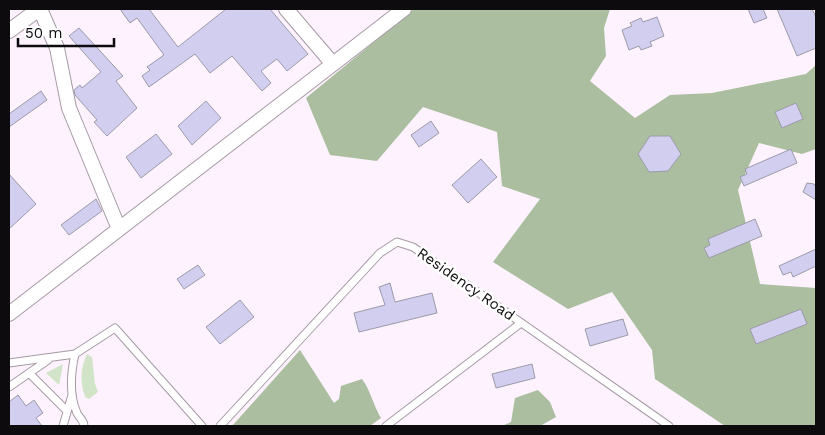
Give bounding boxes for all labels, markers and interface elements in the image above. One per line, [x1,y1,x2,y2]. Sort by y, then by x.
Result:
scale bar [18,15,114,47]
text: 50 m [25,24,62,42]
street label: Residency Road [414,244,518,324]

